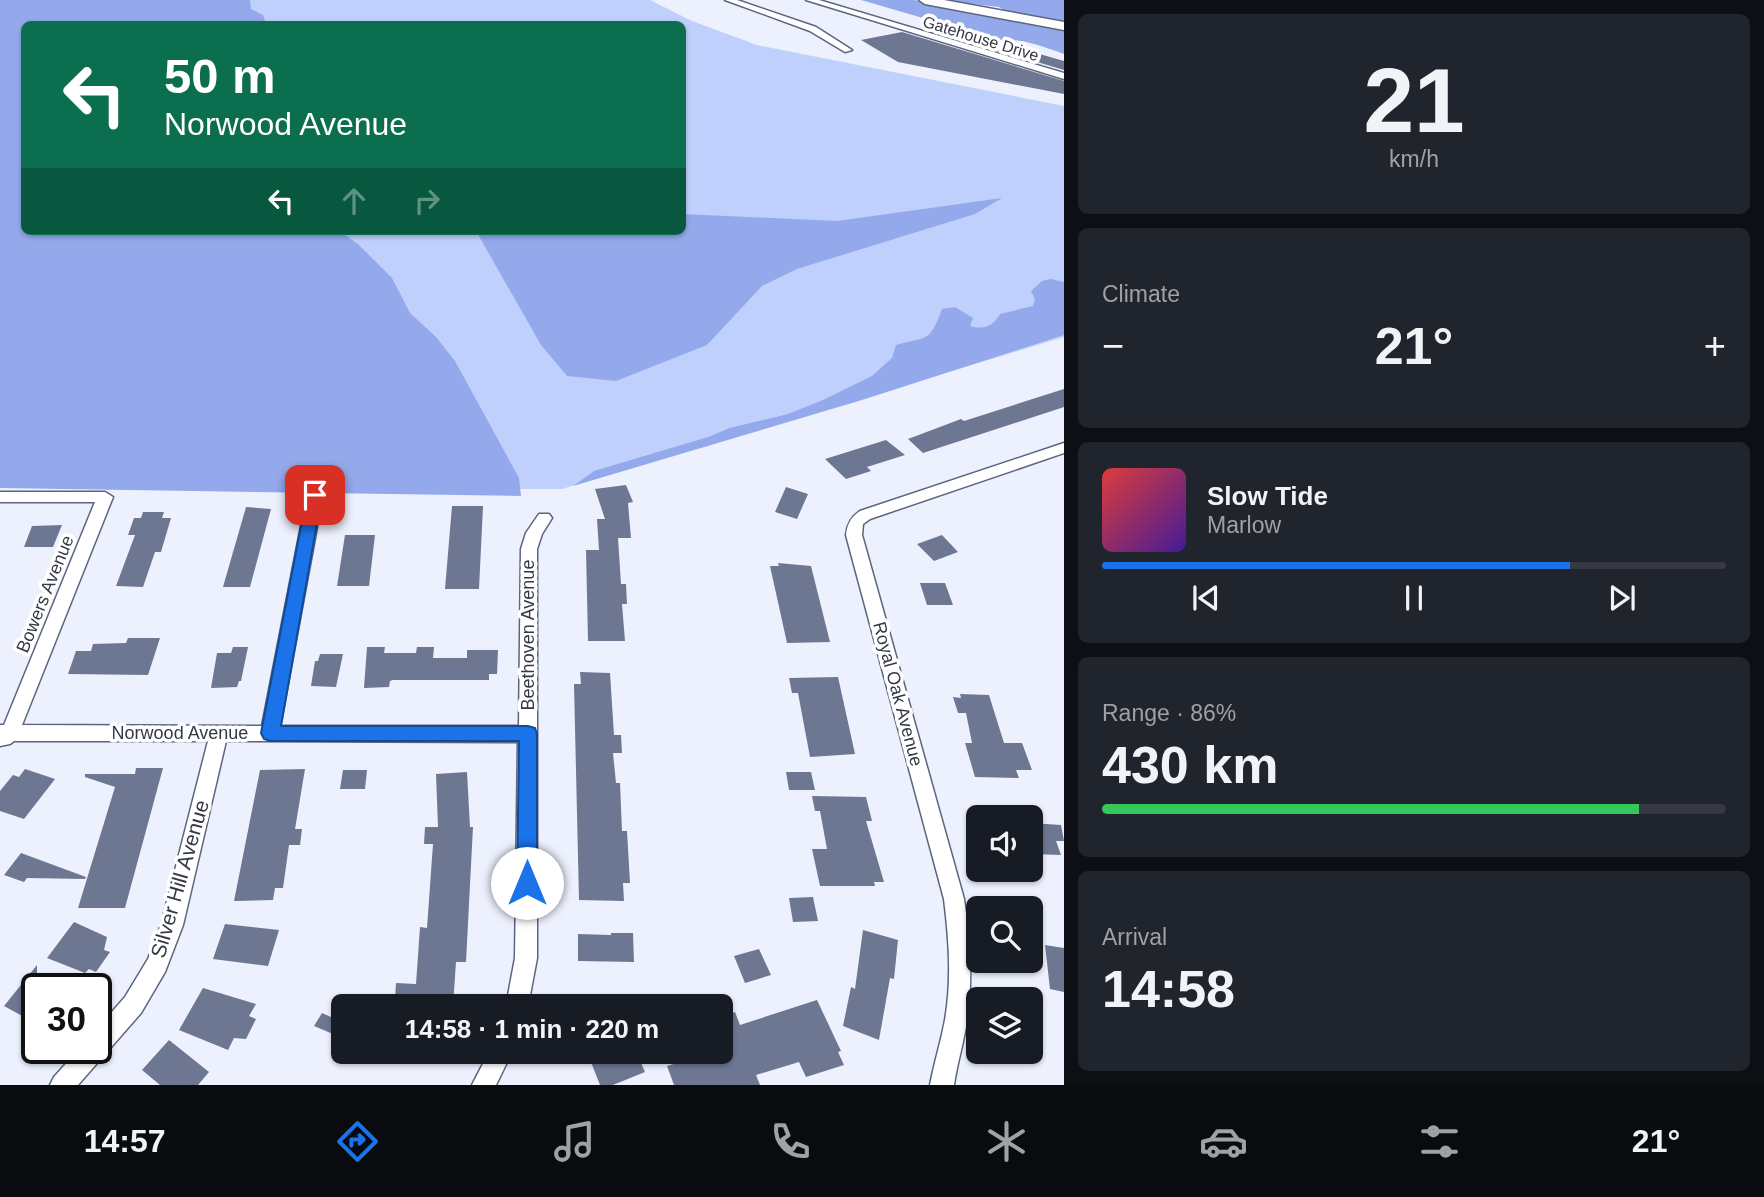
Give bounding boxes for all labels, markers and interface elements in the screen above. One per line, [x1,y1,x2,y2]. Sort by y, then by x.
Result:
street label: Gatehouse Drive [921,13,1041,64]
icon: left [49,49,140,140]
text: 50 m [164,49,276,103]
text: 21 [1363,50,1465,151]
text: Norwood Avenue [164,106,407,142]
text: km/h [1389,146,1439,172]
icon: left [262,182,300,220]
icon: ahead [335,182,373,220]
icon: right [408,182,446,220]
text: Climate [1102,281,1180,307]
text: 21° [1375,317,1453,375]
text: − [1102,325,1124,367]
text: + [1704,325,1726,367]
pin [285,465,345,525]
icon: arrive [296,476,334,514]
text: Slow Tide [1207,481,1328,511]
text: Marlow [1207,512,1281,538]
street label: Bowers Avenue [12,532,78,656]
street label: Beethoven Avenue [518,560,538,710]
icon: previous [1187,579,1225,617]
icon: pause [1395,579,1433,617]
icon: next [1603,579,1641,617]
street label: Royal Oak Avenue [869,620,927,768]
text: Range · 86% [1102,700,1236,726]
street label: Norwood Avenue [112,723,248,743]
text: 430 km [1102,736,1278,794]
street label: Silver Hill Avenue [146,797,213,960]
map controls [966,805,1043,1064]
button: sound [966,805,1043,882]
position arrow [490,846,564,920]
button: search [966,896,1043,973]
text: Arrival [1102,924,1167,950]
text: 14:58 [1102,960,1235,1018]
speed limit sign: 30 [21,973,112,1064]
button: layers [966,987,1043,1064]
text: 14:58 · 1 min · 220 m [405,1014,659,1044]
icon: directions [333,1117,382,1166]
icon: music [550,1117,599,1166]
icon: phone [766,1117,815,1166]
icon: climate [982,1117,1031,1166]
icon: car [1199,1117,1248,1166]
icon: filters [1415,1117,1464,1166]
text: 14:57 [84,1123,166,1159]
text: 21° [1632,1123,1680,1159]

